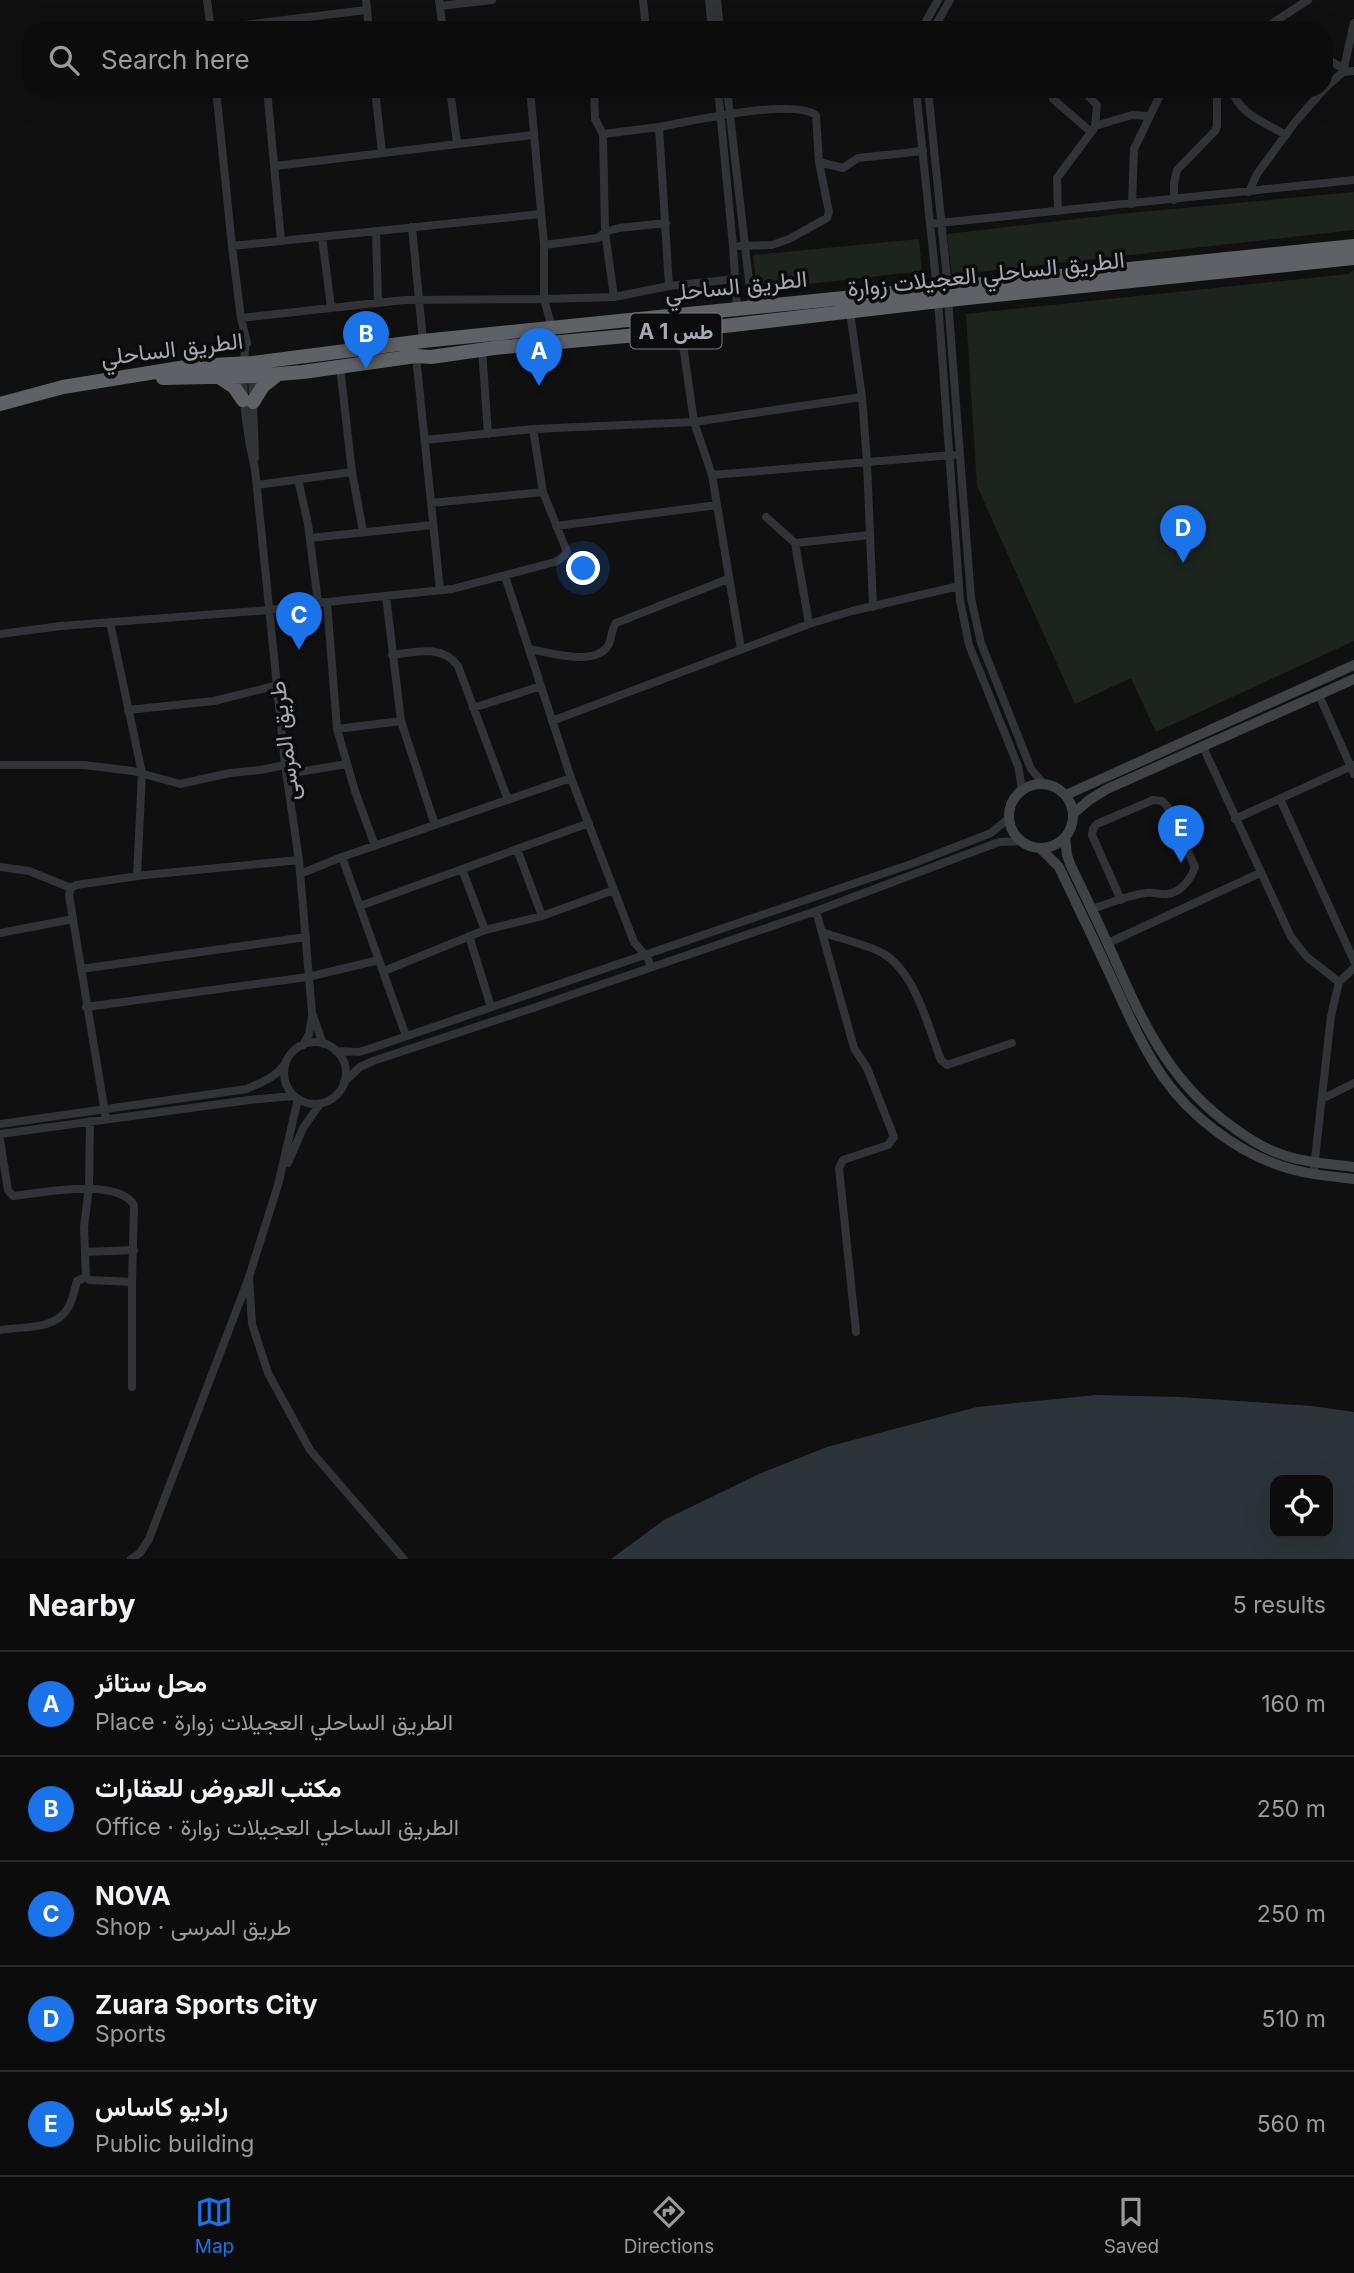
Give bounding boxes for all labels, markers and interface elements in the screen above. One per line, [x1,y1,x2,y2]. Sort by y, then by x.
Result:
search box [21,21,1333,98]
icon: search [45,41,83,79]
text: Search here [101,44,250,75]
street label: الطريق الساحلي العجيلات زوارة [846,246,1127,307]
street label: الطريق الساحلي [664,265,809,312]
pin: B [343,311,389,369]
road number: A 1 طس [630,314,722,348]
street label: الطريق الساحلي [99,326,245,377]
pin: A [516,328,562,386]
pin: D [1160,505,1206,563]
your location [566,551,600,585]
pin: C [276,592,322,650]
street label: طريق المرسى [263,679,306,803]
pin: E [1158,805,1204,863]
map controls [1270,1475,1333,1538]
button: locate [1270,1475,1333,1538]
text: Nearby [28,1587,136,1623]
text: 5 results [1233,1591,1326,1619]
text: محل ستائر [95,1667,207,1698]
text: A [42,1690,60,1718]
text: 160 m [1261,1690,1326,1718]
text: Place · الطريق الساحلي العجيلات زوارة [95,1708,453,1736]
text: مكتب العروض للعقارات [95,1772,342,1803]
text: B [43,1795,59,1823]
text: 250 m [1257,1795,1326,1823]
text: Office · الطريق الساحلي العجيلات زوارة [95,1813,459,1841]
text: NOVA [95,1880,171,1911]
text: C [42,1900,60,1928]
text: 250 m [1257,1900,1326,1928]
text: Shop · طريق المرسى [95,1913,291,1941]
text: Zuara Sports City [95,1989,318,2020]
text: D [43,2005,59,2033]
text: 510 m [1262,2005,1326,2033]
text: Sports [95,2020,166,2048]
text: راديو كاساس [95,2091,228,2122]
text: E [44,2110,58,2138]
text: 560 m [1257,2110,1326,2138]
text: Public building [95,2130,254,2158]
tab: Map [195,2193,234,2258]
tab: Directions [624,2193,714,2258]
tab: Saved [1104,2193,1159,2258]

